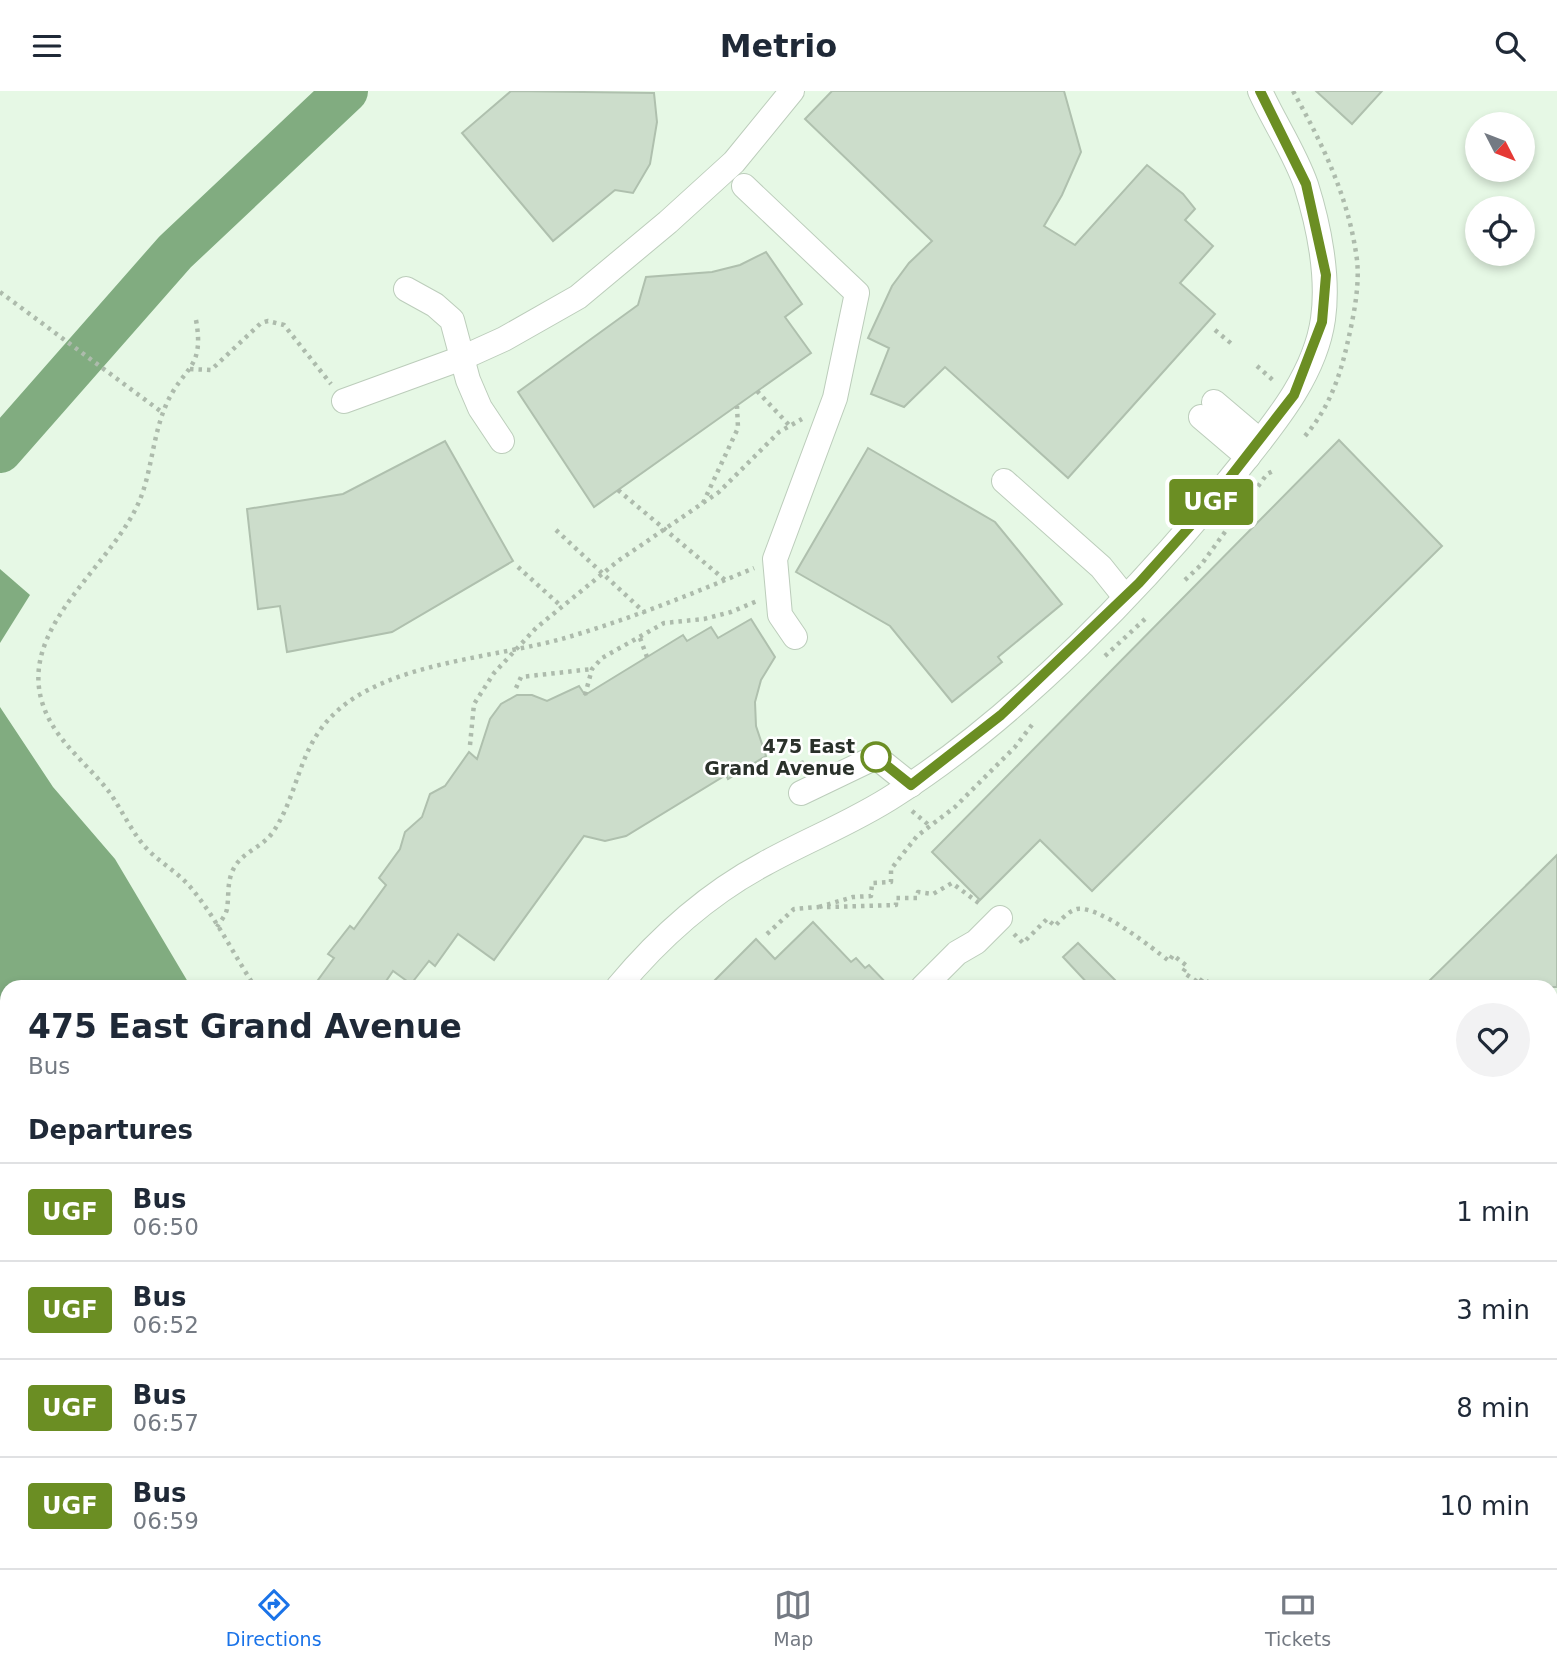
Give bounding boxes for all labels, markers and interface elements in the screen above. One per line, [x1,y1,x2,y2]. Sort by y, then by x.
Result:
icon: menu [28,27,66,65]
text: Metrio [720,27,837,65]
icon: search [1491,27,1529,65]
north arrow [1465,112,1535,182]
map controls [1465,112,1535,266]
button: locate [1465,196,1535,266]
line badge: UGF [1171,479,1251,525]
text: UGF [1183,488,1239,516]
place label: 475 East Grand Avenue [704,735,855,779]
marker: 475 East Grand Avenue [861,742,891,772]
button: heart [1456,1003,1530,1077]
text: 475 East Grand Avenue [28,1007,462,1046]
text: Bus [28,1053,70,1079]
text: Departures [28,1115,193,1145]
text: Bus [133,1184,186,1214]
text: 1 min [1456,1197,1530,1227]
text: UGF [42,1198,98,1226]
text: 06:50 [133,1214,199,1240]
text: Bus [133,1282,186,1312]
text: 3 min [1456,1295,1530,1325]
text: UGF [42,1296,98,1324]
text: 06:52 [133,1312,199,1338]
text: Bus [133,1380,186,1410]
text: 8 min [1456,1393,1530,1423]
text: UGF [42,1394,98,1422]
text: 06:57 [133,1410,199,1436]
text: Bus [133,1478,186,1508]
text: 10 min [1440,1491,1530,1521]
text: UGF [42,1492,98,1520]
text: 06:59 [133,1508,199,1534]
tab: Directions [226,1586,322,1650]
tab: Map [773,1586,813,1650]
tab: Tickets [1265,1586,1331,1650]

